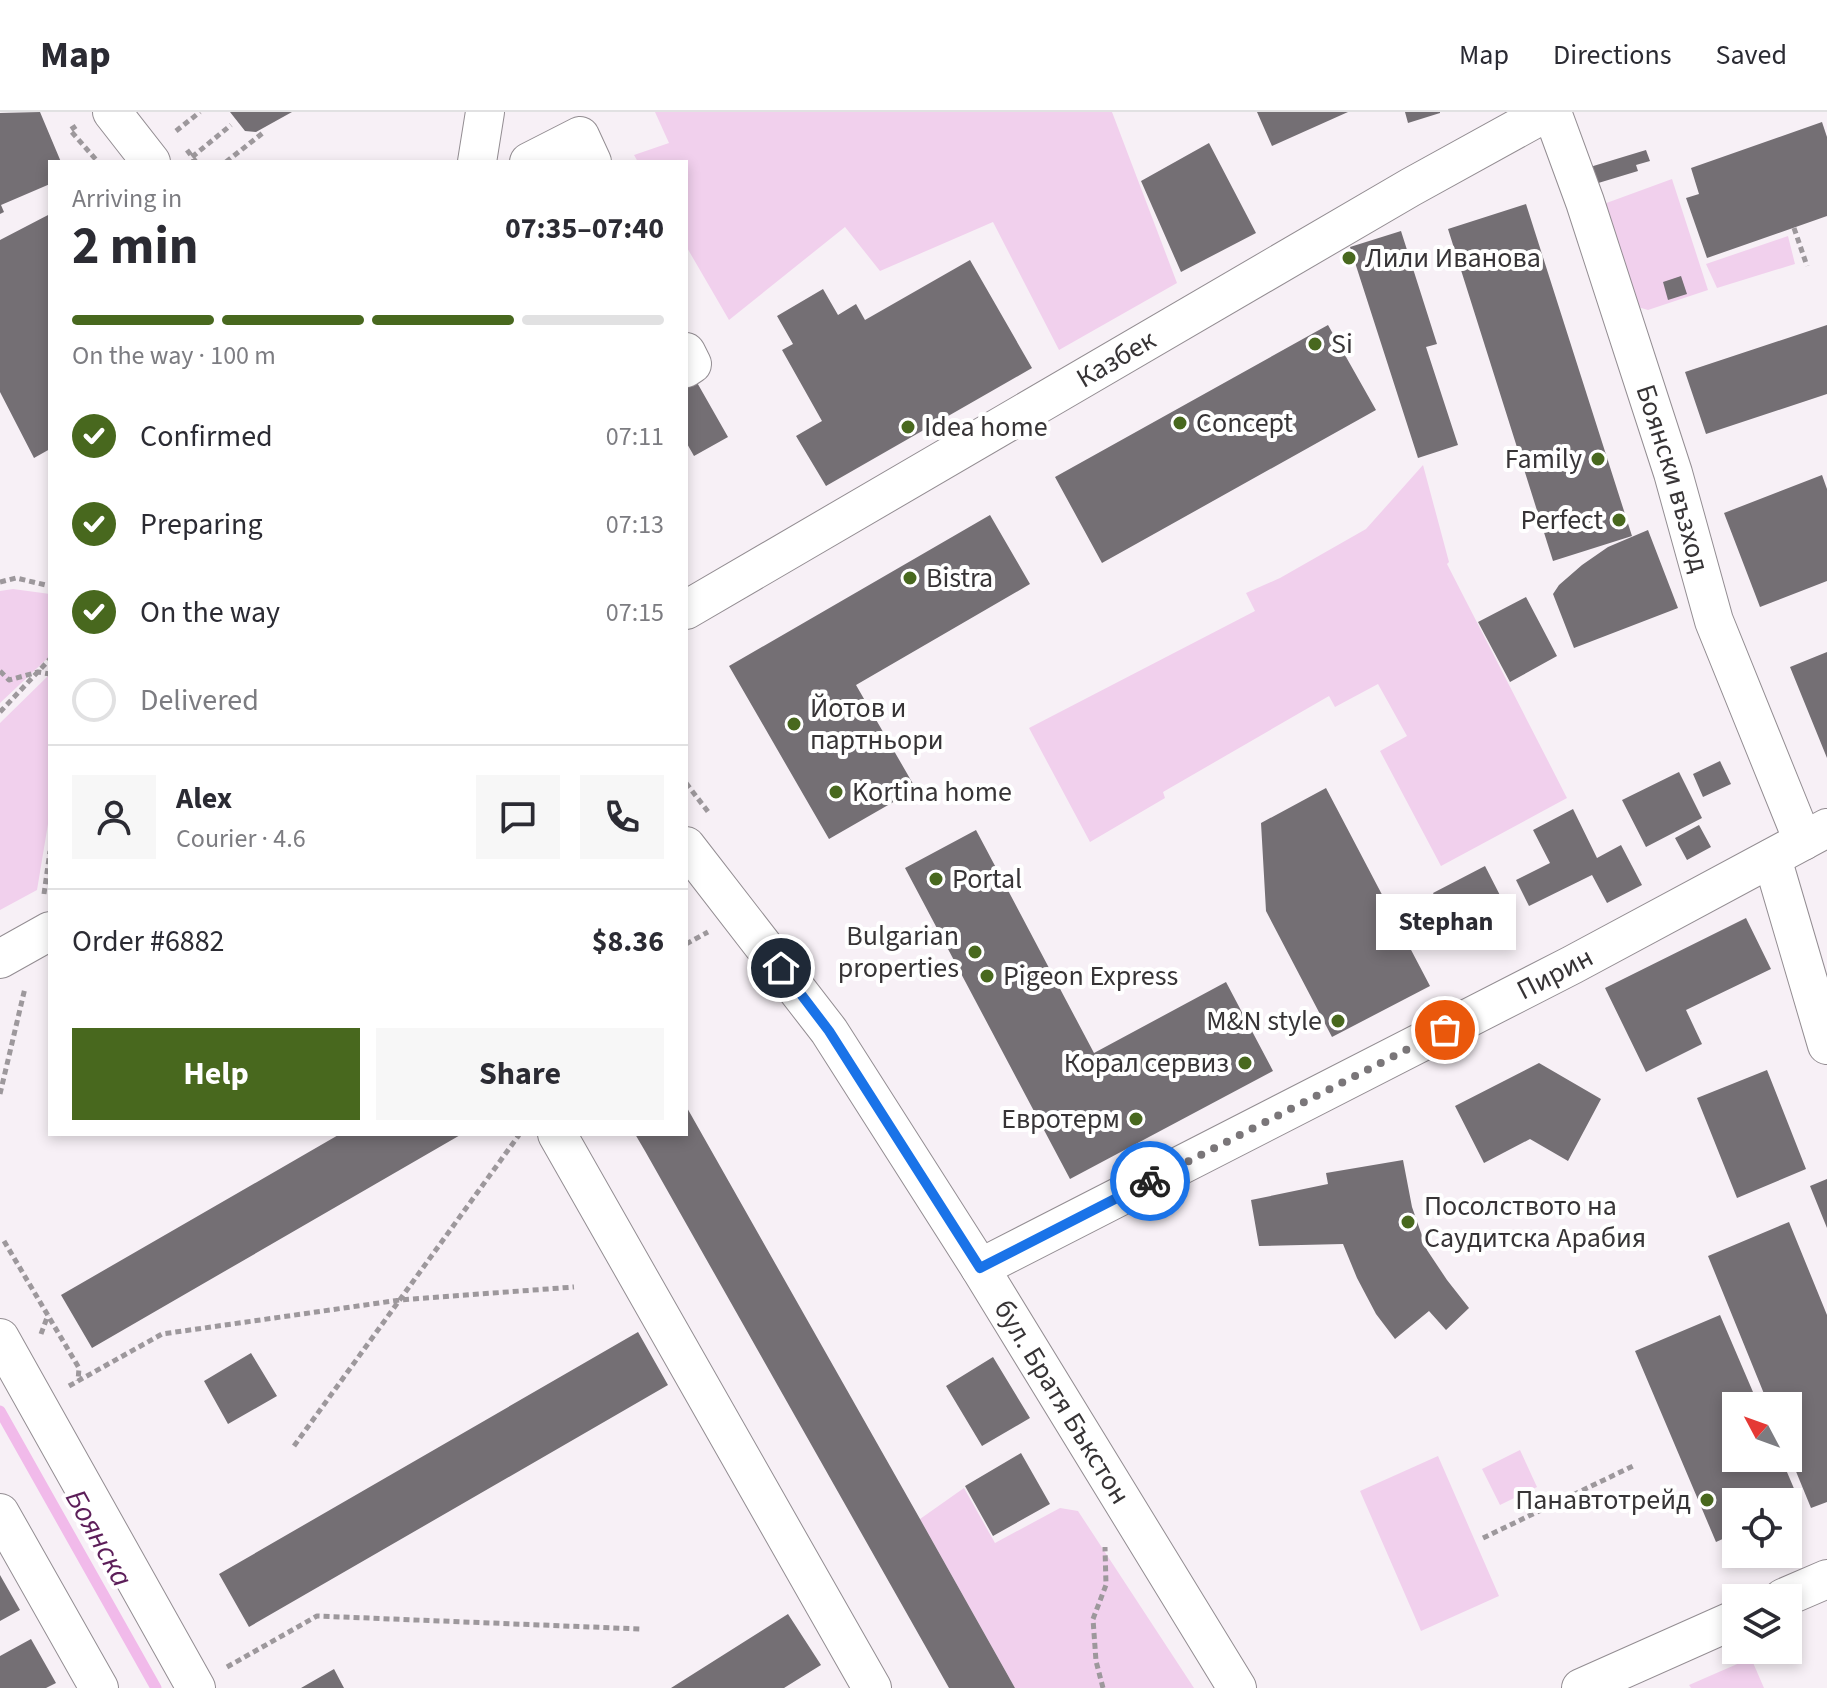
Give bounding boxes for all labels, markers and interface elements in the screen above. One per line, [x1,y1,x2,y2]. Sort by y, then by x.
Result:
text: Map [40,28,111,82]
text: Map [1459,35,1509,75]
text: Directions [1553,35,1672,75]
text: Saved [1716,35,1787,75]
text: Arriving in [72,180,182,217]
text: 07:35–07:40 [505,207,664,250]
text: 2 min [72,210,199,284]
place label: Лили Иванова [1365,238,1541,278]
marker: Лили Иванова [1340,249,1358,267]
street label: Казбек [1069,320,1164,398]
place label: Si [1331,324,1353,364]
marker: Si [1306,335,1324,353]
text: On the way · 100 m [72,337,276,374]
street label: Боянски възход [1626,379,1720,577]
place label: Concept [1196,403,1294,443]
place label: Idea home [924,407,1048,447]
icon: check [72,414,116,458]
marker: Concept [1171,414,1189,432]
text: Confirmed [140,415,273,458]
text: 07:11 [606,418,664,455]
marker: Idea home [899,418,917,436]
place label: Family [1505,439,1582,479]
marker: Family [1589,450,1607,468]
place label: Perfect [1520,500,1604,540]
icon: check [72,502,116,546]
text: Preparing [140,503,263,546]
text: 07:13 [606,506,664,543]
marker: Perfect [1610,511,1628,529]
place label: Bistra [926,558,993,598]
marker: Bistra [901,569,919,587]
icon: check [72,590,116,634]
text: On the way [140,591,280,634]
text: 07:15 [606,594,664,631]
text: Delivered [140,679,259,722]
place label: Йотов и партньори [810,688,944,760]
marker: Йотов и партньори [785,715,803,733]
place label: Kortina home [852,772,1012,812]
button: person [72,775,156,859]
button: chat [476,775,560,859]
button: phone [580,775,664,859]
text: Alex [176,777,232,820]
marker: Kortina home [827,783,845,801]
text: Courier · 4.6 [176,820,306,857]
place label: Portal [952,859,1022,899]
marker: Portal [927,870,945,888]
callout: Stephan [1375,894,1515,950]
text: Stephan [1399,903,1494,940]
place label: Bulgarian properties [838,916,959,988]
text: Order #6882 [72,920,225,963]
text: $8.36 [592,920,664,963]
pin [747,934,815,1002]
street label: Пирин [1510,937,1600,1010]
marker: Bulgarian properties [966,943,984,961]
icon: home [759,946,803,990]
place label: Pigeon Express [1003,956,1178,996]
marker: Pigeon Express [978,967,996,985]
pin [1411,996,1479,1064]
place label: M&N style [1206,1001,1322,1041]
icon: bag [1423,1008,1467,1052]
marker: M&N style [1329,1012,1347,1030]
button: Help [72,1028,360,1120]
button: Share [376,1028,664,1120]
place label: Корал сервиз [1064,1043,1229,1083]
marker: Корал сервиз [1236,1054,1254,1072]
place label: Евротерм [1001,1099,1120,1139]
marker: Евротерм [1127,1110,1145,1128]
courier [1110,1141,1190,1221]
icon: bike [1128,1159,1172,1203]
place label: Посолството на Саудитска Арабия [1424,1186,1646,1258]
marker: Посолството на Саудитска Арабия [1399,1213,1417,1231]
street label: бул. Братя Бъкстон [984,1292,1140,1512]
north arrow [1722,1392,1802,1472]
map controls [1722,1392,1802,1664]
place label: Панавтотрейд [1515,1480,1691,1520]
water label: Боянска [55,1481,143,1595]
button: locate [1722,1488,1802,1568]
marker: Панавтотрейд [1698,1491,1716,1509]
button: layers [1722,1584,1802,1664]

